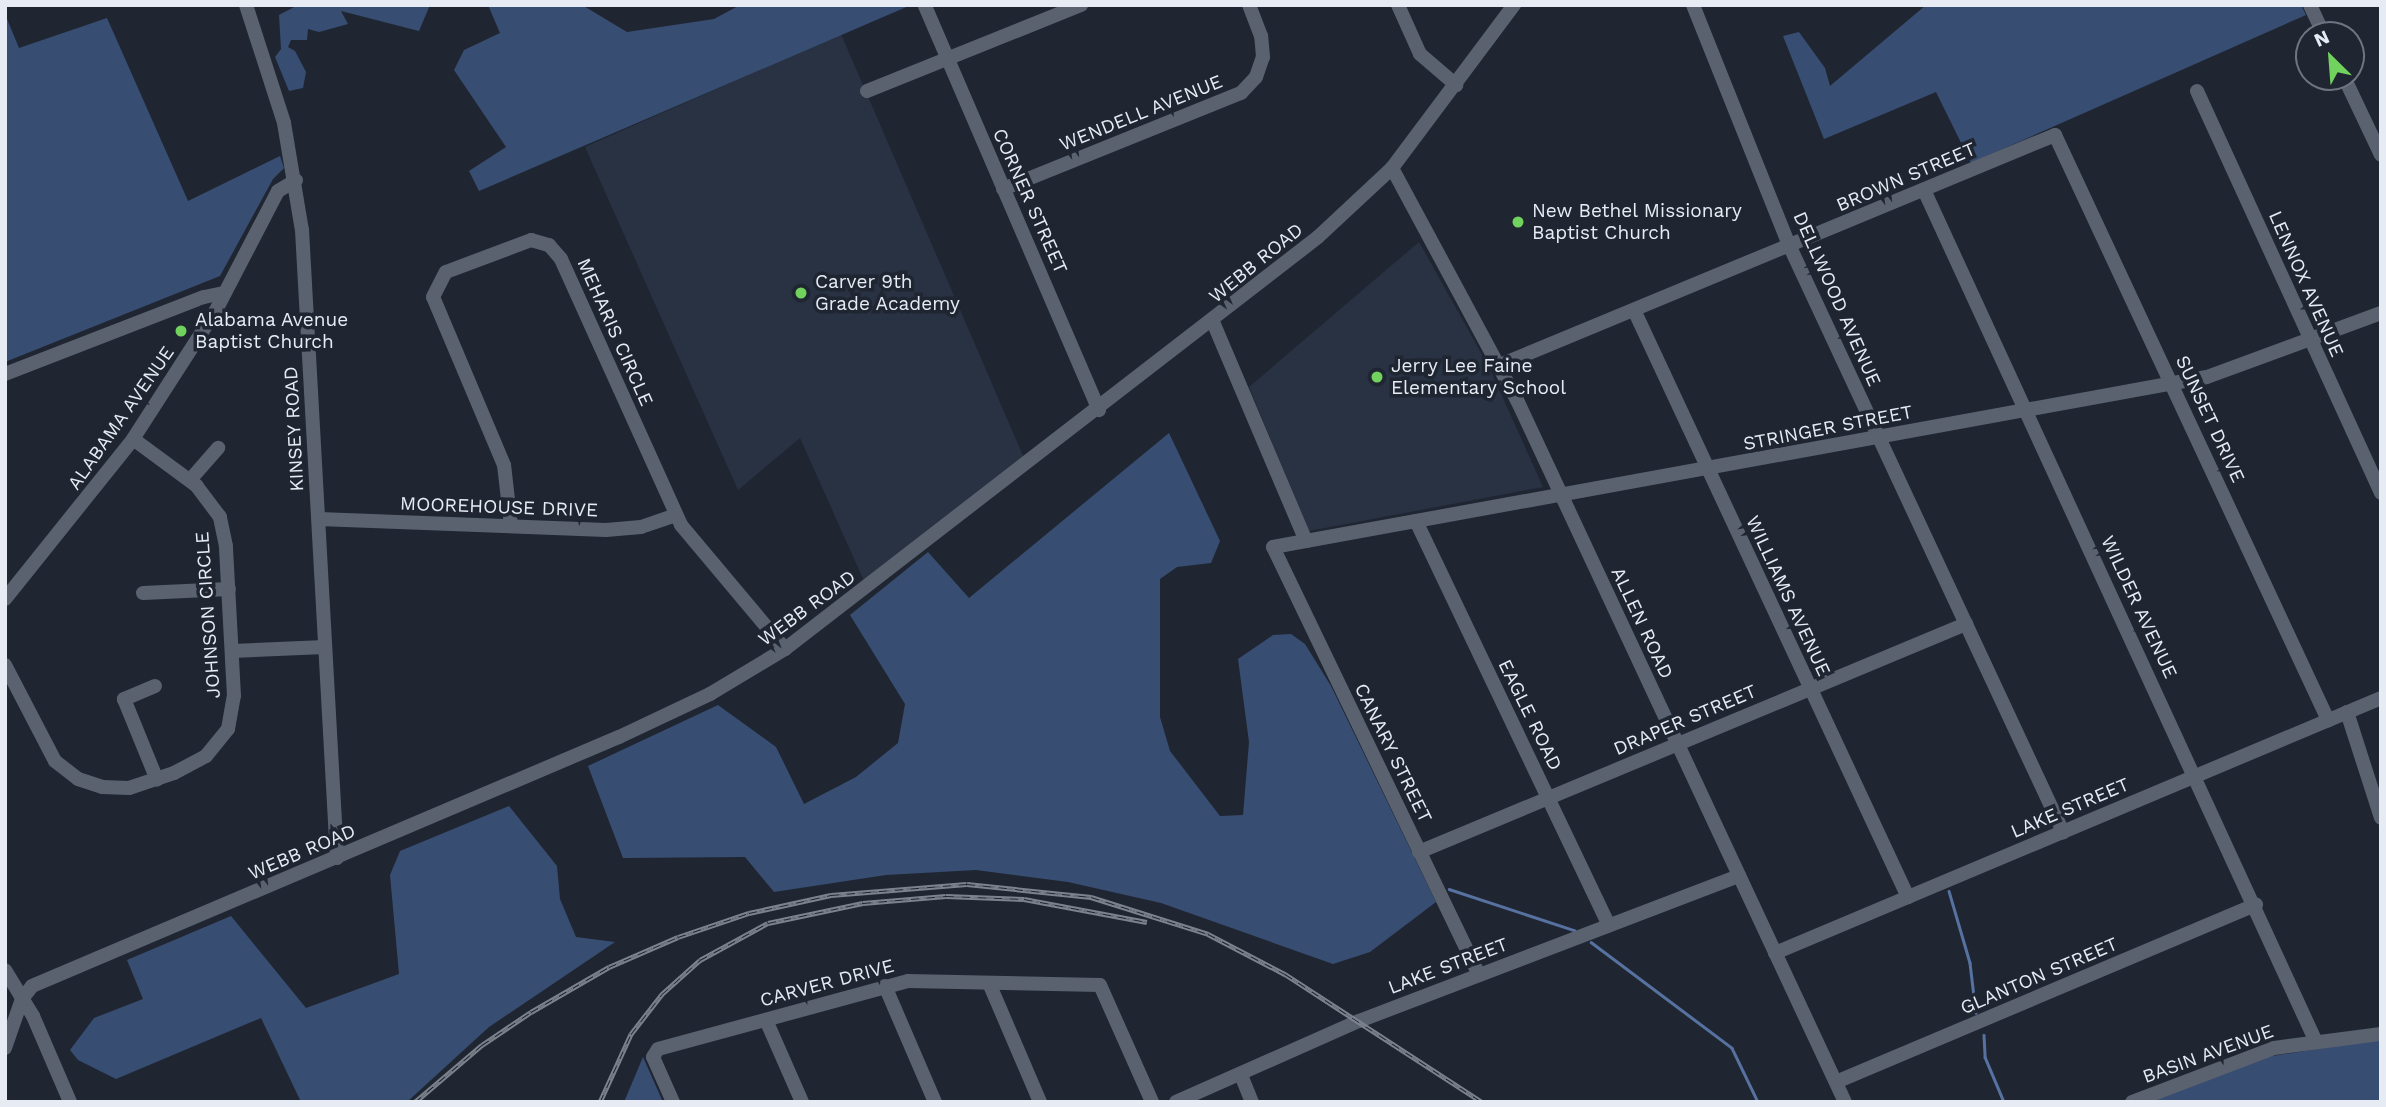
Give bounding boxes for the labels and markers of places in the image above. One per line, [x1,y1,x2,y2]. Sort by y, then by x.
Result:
place label: New Bethel Missionary Baptist Church [1532,200,1743,244]
marker: New Bethel Missionary Baptist Church [1510,214,1526,230]
place label: Carver 9th Grade Academy [815,271,961,315]
marker: Carver 9th Grade Academy [793,285,809,301]
place label: Alabama Avenue Baptist Church [195,309,349,353]
marker: Alabama Avenue Baptist Church [173,323,189,339]
place label: Jerry Lee Faine Elementary School [1391,355,1567,399]
marker: Jerry Lee Faine Elementary School [1369,369,1385,385]

